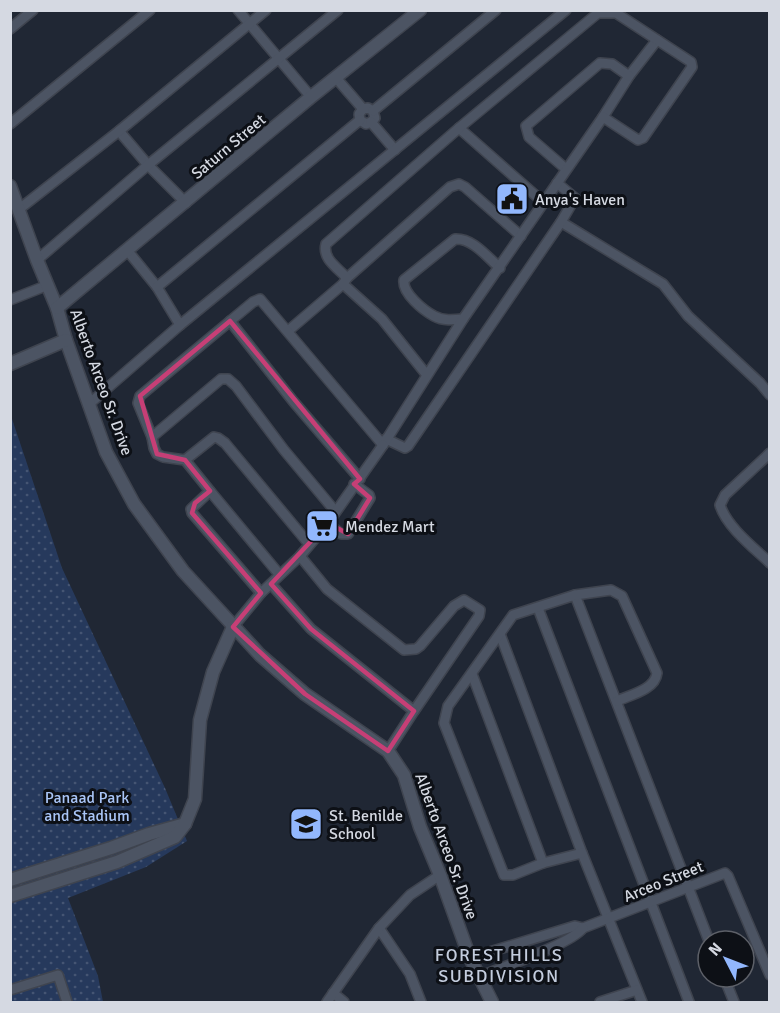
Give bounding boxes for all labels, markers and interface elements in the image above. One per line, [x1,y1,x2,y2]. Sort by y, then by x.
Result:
street label: Saturn Street [187,110,270,184]
public building icon: Anya's Haven [494,181,530,217]
place label: Anya's Haven [535,190,625,210]
street label: Alberto Arceo Sr. Drive [65,306,137,458]
supermarket icon: Mendez Mart [304,508,340,544]
place label: Mendez Mart [345,517,435,537]
street label: Alberto Arceo Sr. Drive [410,770,482,922]
park label: Panaad Park and Stadium [44,788,130,826]
school or university icon: St. Benilde School [288,806,324,842]
place label: St. Benilde School [329,806,403,844]
street label: Arceo Street [621,857,707,907]
north arrow [696,929,756,989]
text: N [704,939,727,960]
district label: FOREST HILLS SUBDIVISION [435,944,563,987]

